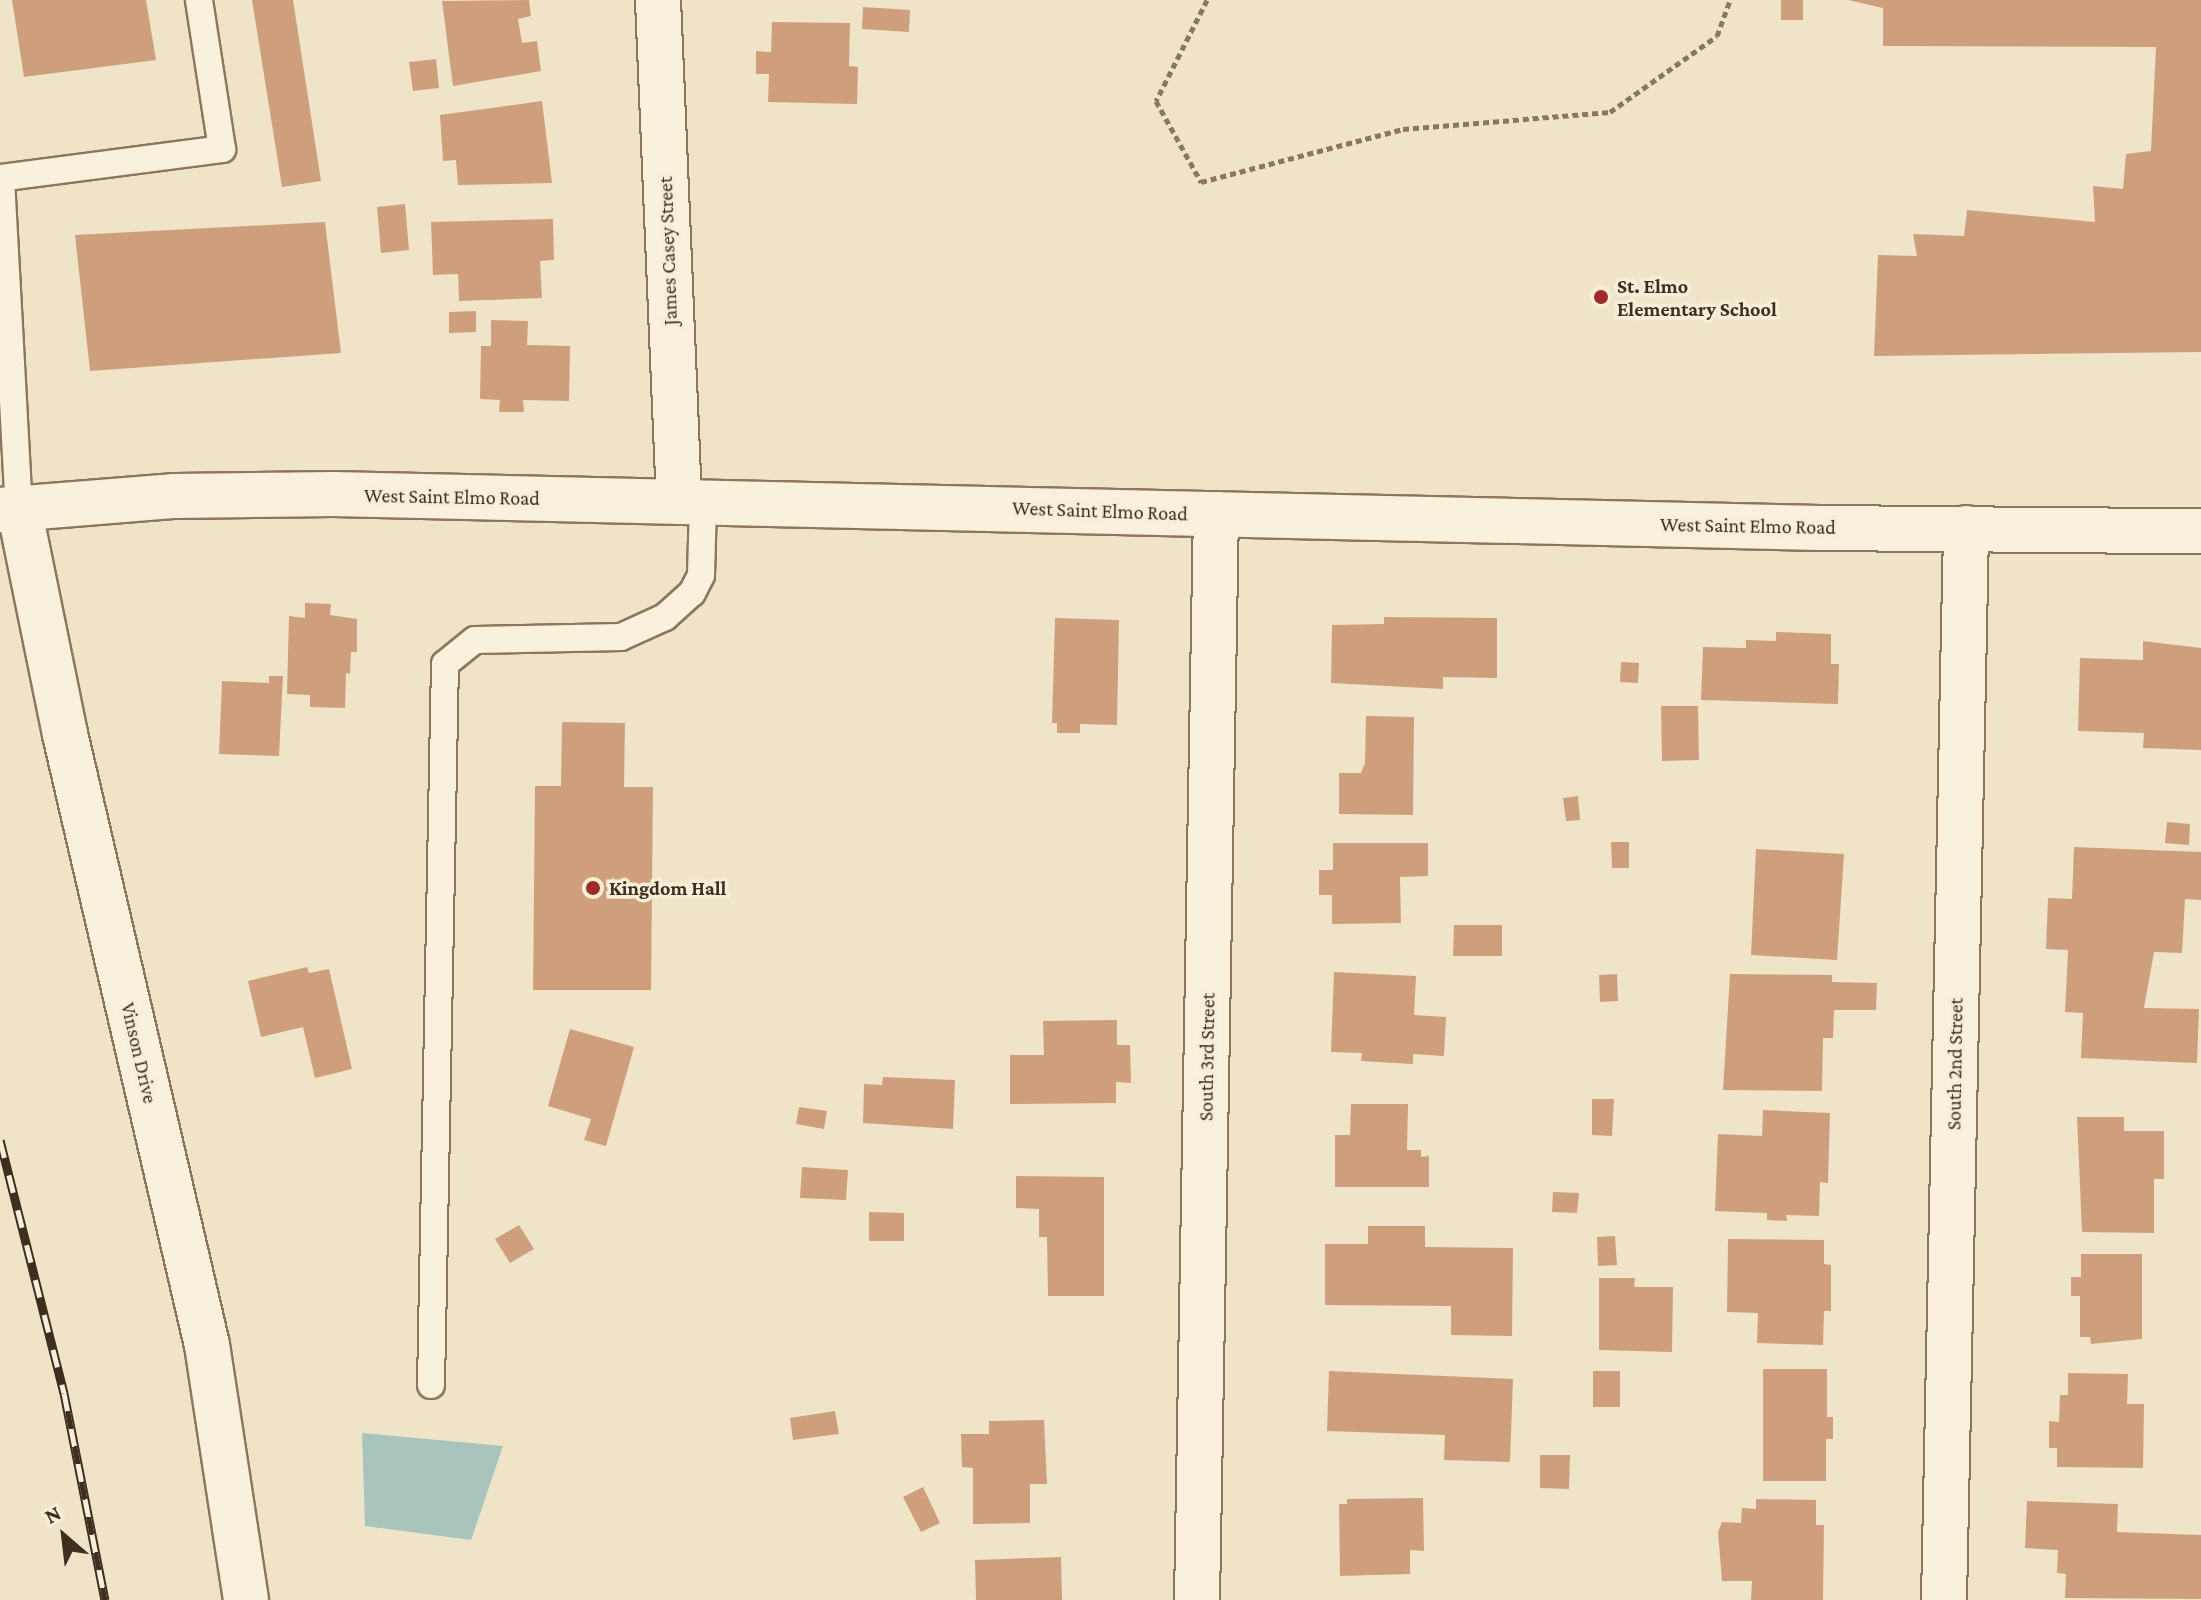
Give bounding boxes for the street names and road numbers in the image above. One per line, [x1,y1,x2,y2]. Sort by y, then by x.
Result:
street label: James Casey Street [653,176,683,326]
street label: West Saint Elmo Road [364,483,540,511]
street label: West Saint Elmo Road [1012,496,1188,526]
street label: West Saint Elmo Road [1660,512,1836,540]
street label: South 3rd Street [1194,993,1220,1121]
street label: South 2nd Street [1942,998,1968,1130]
street label: Vinson Drive [116,1000,162,1106]

